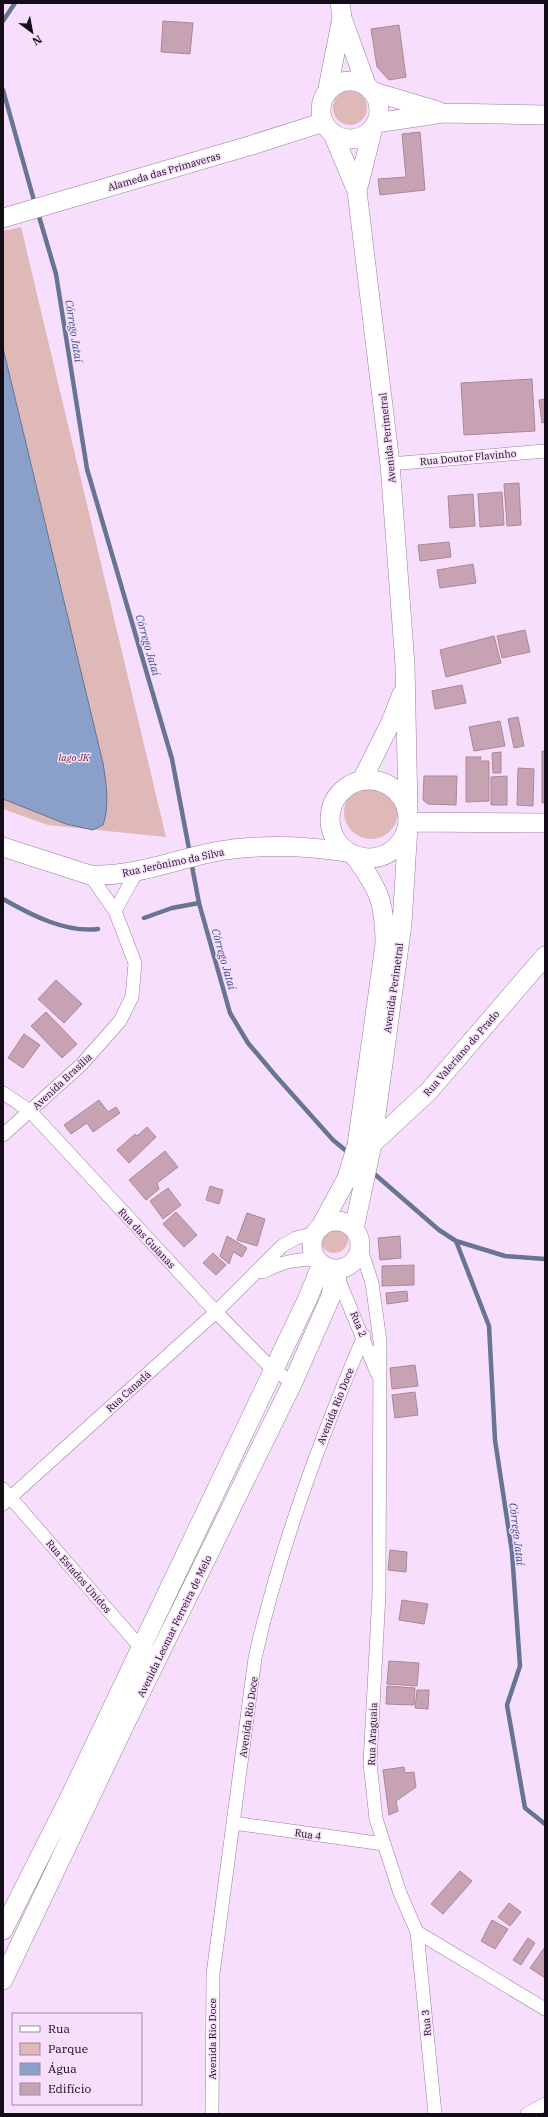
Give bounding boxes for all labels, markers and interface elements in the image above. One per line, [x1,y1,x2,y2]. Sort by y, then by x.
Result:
north arrow [12,12,52,52]
text: N [30,32,45,49]
street label: Alameda das Primaveras [106,149,222,194]
water label: Córrego Jataí [62,299,86,364]
street label: Avenida Perimetral [376,392,399,484]
street label: Rua Doutor Flavinho [419,447,517,468]
water label: Córrego Jataí [133,613,164,678]
park label: lago JK [59,751,91,764]
street label: Rua Jerônimo da Silva [121,845,226,880]
water label: Córrego Jataí [209,927,240,992]
street label: Avenida Perimetral [381,942,406,1034]
street label: Rua Valeriano do Prado [421,1007,502,1099]
street label: Avenida Brasília [30,1050,95,1112]
street label: Rua das Guianas [115,1205,178,1271]
street label: Rua 2 [348,1309,370,1339]
street label: Avenida Rio Doce [314,1366,357,1446]
street label: Rua Canadá [103,1367,154,1415]
water label: Córrego Jataí [506,1502,528,1567]
street label: Rua Estados Unidos [43,1537,114,1616]
street label: Avenida Leomar Ferreira de Melo [134,1553,215,1699]
street label: Avenida Rio Doce [236,1676,261,1758]
street label: Rua Araguaia [365,1702,380,1766]
street label: Rua 4 [294,1826,322,1843]
street label: Avenida Rio Doce [206,1998,219,2080]
street label: Rua 3 [419,2009,434,2037]
legend [12,2013,142,2105]
text: Rua [48,2021,70,2036]
text: Parque [48,2041,88,2056]
text: Água [48,2061,77,2076]
text: Edifício [48,2081,92,2096]

